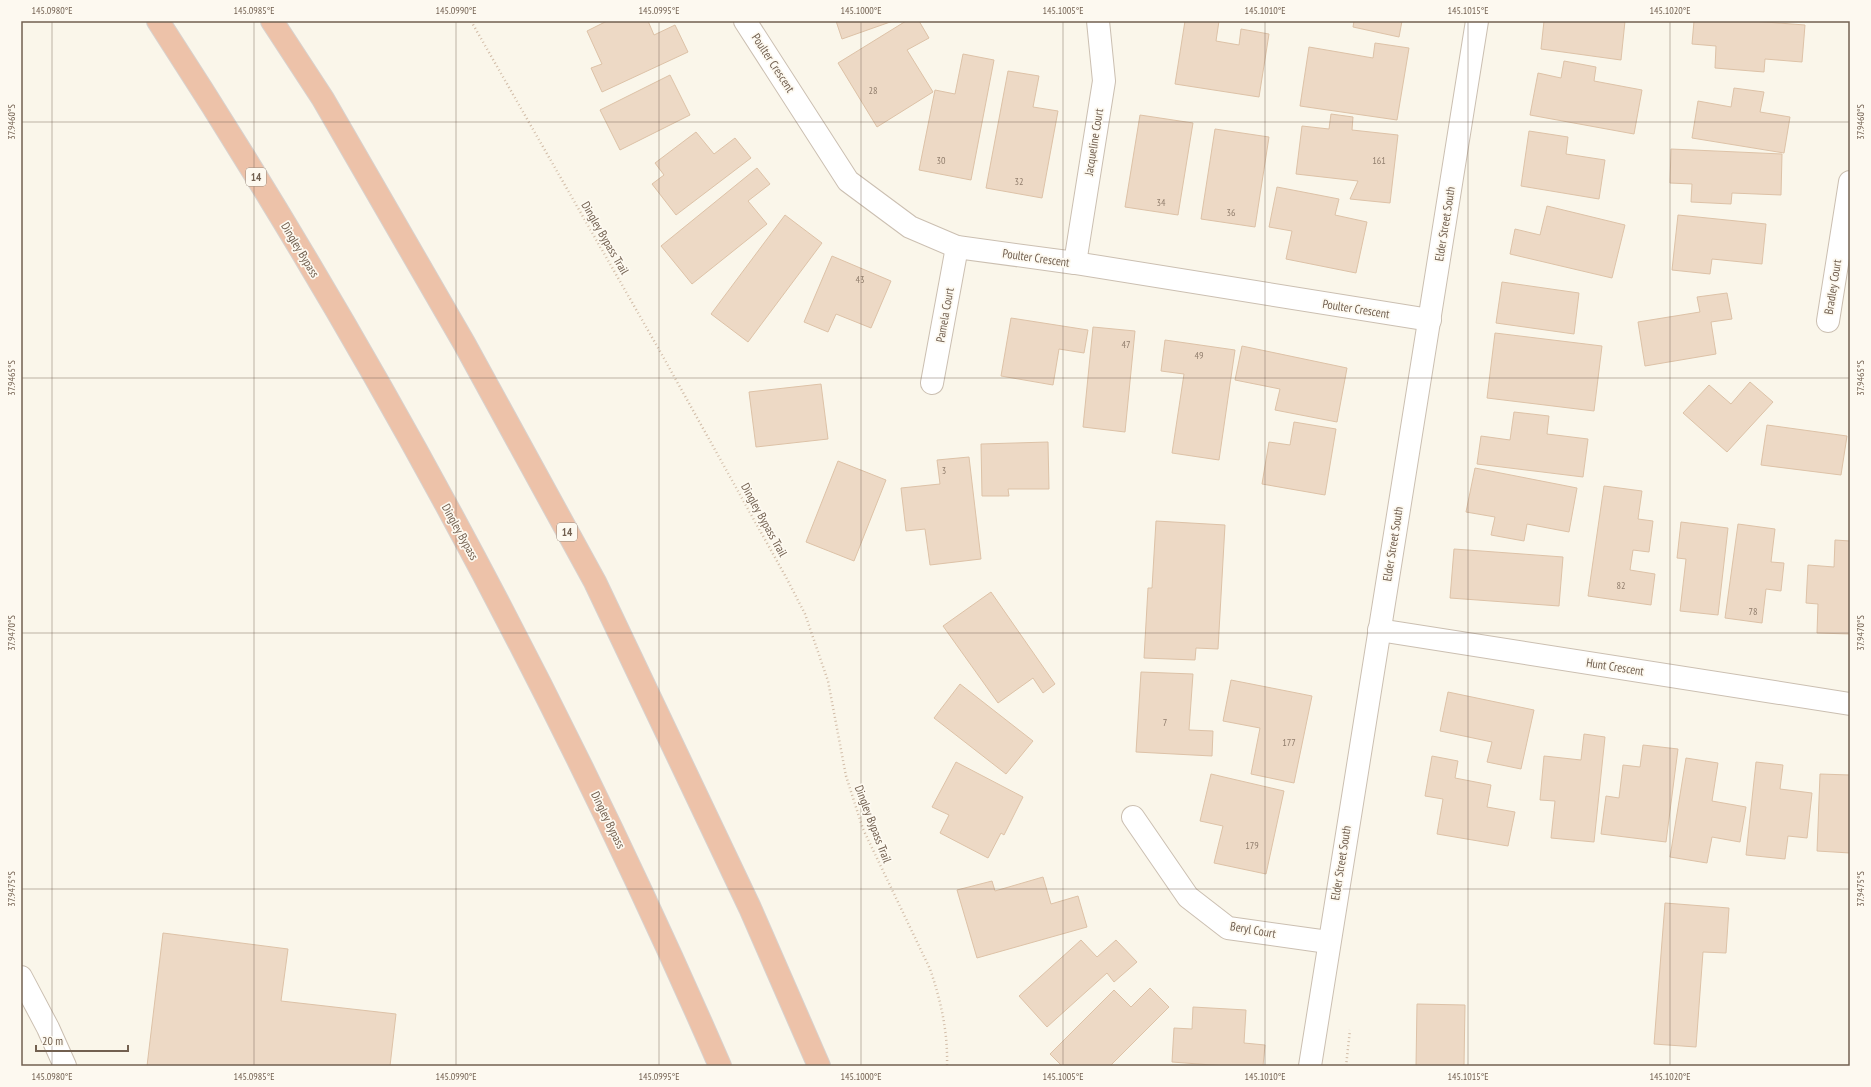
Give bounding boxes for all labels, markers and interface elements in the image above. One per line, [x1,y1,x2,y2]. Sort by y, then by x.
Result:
text: 145.0980°E [32,4,73,17]
text: 145.0985°E [234,4,275,17]
text: 145.0990°E [436,4,477,17]
text: 145.0995°E [639,4,680,17]
text: 145.1000°E [841,4,882,17]
text: 145.1005°E [1043,4,1084,17]
text: 145.1010°E [1245,4,1286,17]
text: 145.1015°E [1448,4,1489,17]
text: 145.1020°E [1650,4,1691,17]
street label: Poulter Crescent [749,30,798,96]
house number: 28 [869,84,878,97]
text: 37.9460°S [5,104,18,140]
text: 37.9460°S [1854,104,1867,140]
street label: Jacqueline Court [1081,107,1106,178]
house number: 30 [937,154,946,167]
house number: 161 [1372,154,1386,167]
road number: 14 [246,168,266,186]
house number: 32 [1015,175,1024,188]
street label: Elder Street South [1431,186,1458,262]
house number: 34 [1157,196,1166,209]
street label: Dingley Bypass Trail [578,198,633,277]
house number: 36 [1227,206,1236,219]
street label: Dingley Bypass [278,219,323,280]
street label: Poulter Crescent [1002,245,1071,270]
street label: Bradley Court [1821,258,1844,316]
house number: 43 [856,273,865,286]
street label: Pamela Court [932,286,957,343]
street label: Poulter Crescent [1322,296,1391,321]
house number: 47 [1122,338,1131,351]
house number: 49 [1195,349,1204,362]
text: 37.9465°S [5,360,18,396]
text: 37.9465°S [1854,360,1867,396]
house number: 3 [942,464,946,477]
street label: Dingley Bypass Trail [738,480,791,559]
street label: Dingley Bypass [439,501,482,562]
street label: Elder Street South [1379,506,1406,582]
road number: 14 [557,523,577,541]
house number: 82 [1617,579,1626,592]
house number: 78 [1749,605,1758,618]
text: 37.9470°S [5,615,18,651]
text: 37.9470°S [1854,615,1867,651]
street label: Hunt Crescent [1585,655,1646,679]
house number: 7 [1163,716,1167,729]
house number: 177 [1282,736,1296,749]
street label: Dingley Bypass Trail [852,783,895,865]
street label: Dingley Bypass [588,789,629,851]
street label: Elder Street South [1327,825,1354,901]
house number: 179 [1245,839,1259,852]
text: 37.9475°S [5,871,18,907]
text: 37.9475°S [1854,871,1867,907]
street label: Beryl Court [1229,918,1278,941]
scale bar [36,1027,128,1053]
text: 20 m [42,1033,63,1048]
text: 145.0980°E [32,1070,73,1083]
text: 145.0985°E [234,1070,275,1083]
text: 145.0990°E [436,1070,477,1083]
text: 145.0995°E [639,1070,680,1083]
text: 145.1000°E [841,1070,882,1083]
text: 145.1005°E [1043,1070,1084,1083]
text: 145.1010°E [1245,1070,1286,1083]
text: 145.1015°E [1448,1070,1489,1083]
text: 145.1020°E [1650,1070,1691,1083]

